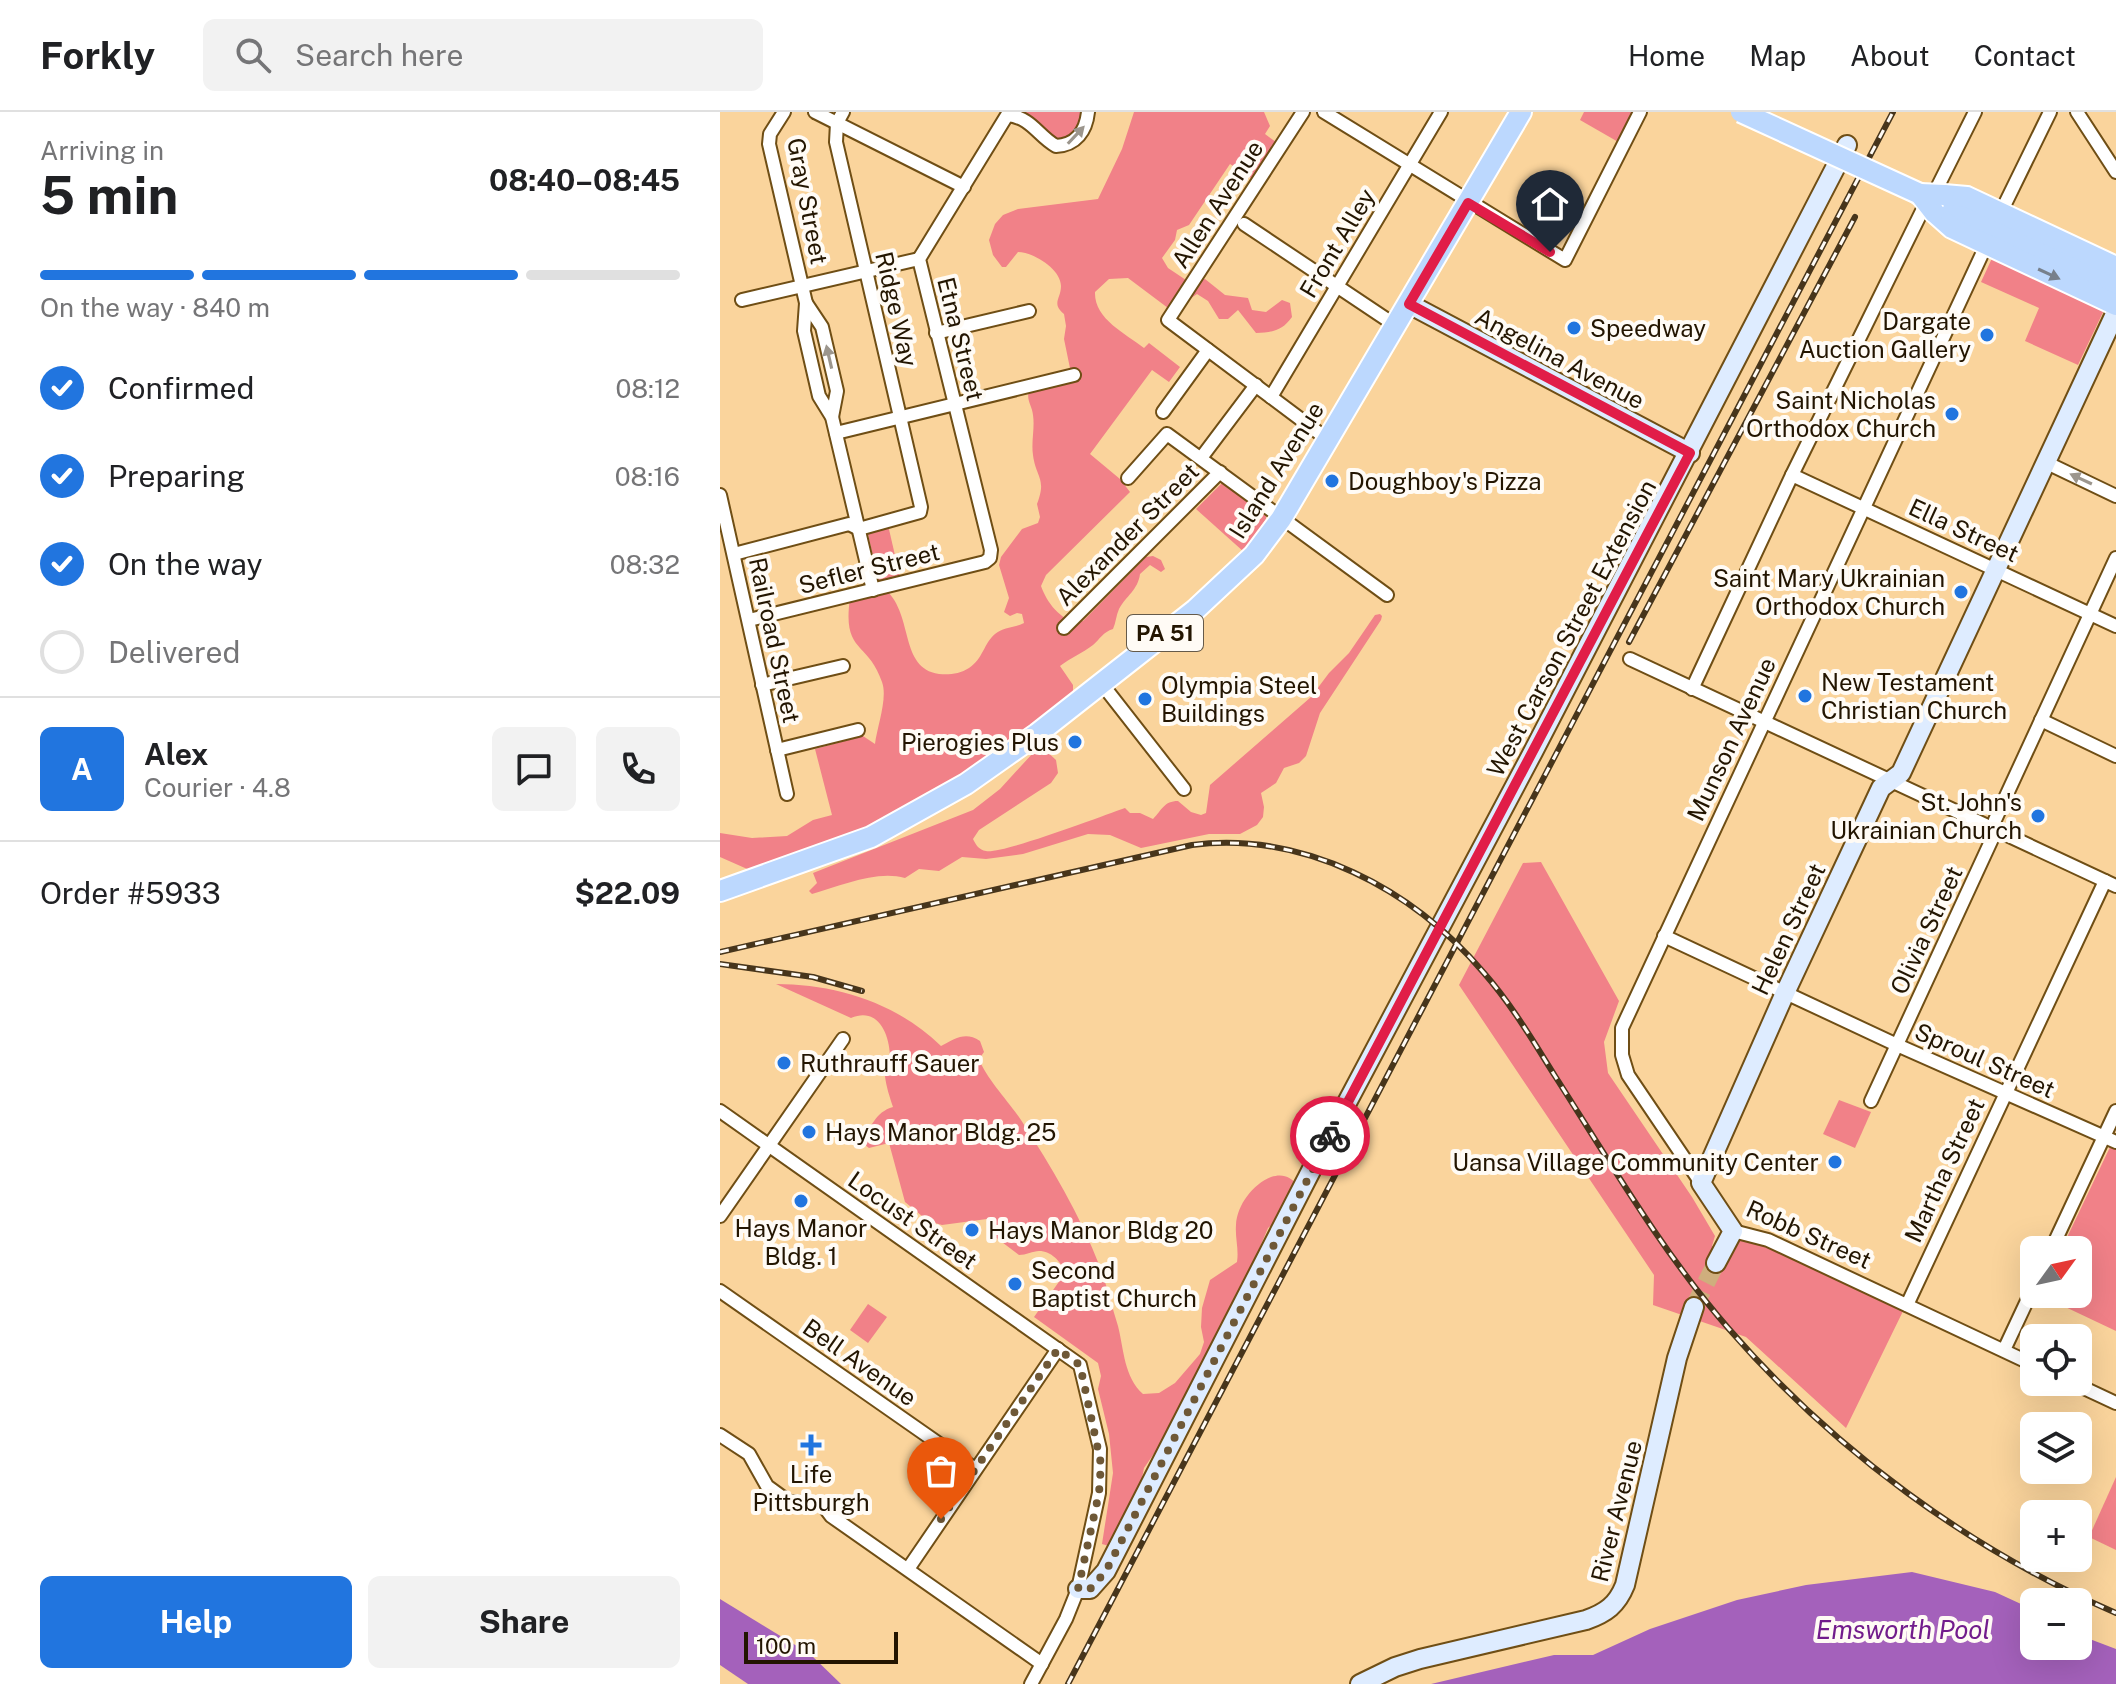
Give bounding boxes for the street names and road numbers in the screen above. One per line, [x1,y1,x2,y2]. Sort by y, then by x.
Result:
street label: Gray Street [782,135,834,267]
street label: Allen Avenue [1165,135,1269,273]
street label: Front Alley [1293,183,1381,303]
street label: Ridge Way [870,249,924,369]
street label: Etna Street [932,274,990,404]
street label: Angelina Avenue [1471,302,1649,414]
street label: Island Avenue [1223,397,1329,543]
street label: Alexander Street [1050,457,1204,611]
street label: West Carson Street Extension [1481,475,1661,781]
street label: Ella Street [1905,492,2023,568]
street label: Sefler Street [796,537,942,599]
street label: Railroad Street [744,555,806,725]
road number: PA 51 [1127,615,1203,651]
street label: Munson Avenue [1681,653,1781,825]
street label: Helen Street [1745,859,1831,999]
street label: Olivia Street [1884,862,1968,998]
street label: Sproul Street [1911,1017,2059,1103]
street label: Martha Street [1898,1093,1990,1247]
street label: Locust Street [843,1165,983,1275]
street label: Robb Street [1742,1194,1876,1274]
street label: Bell Avenue [798,1313,922,1411]
street label: River Avenue [1585,1437,1647,1585]

